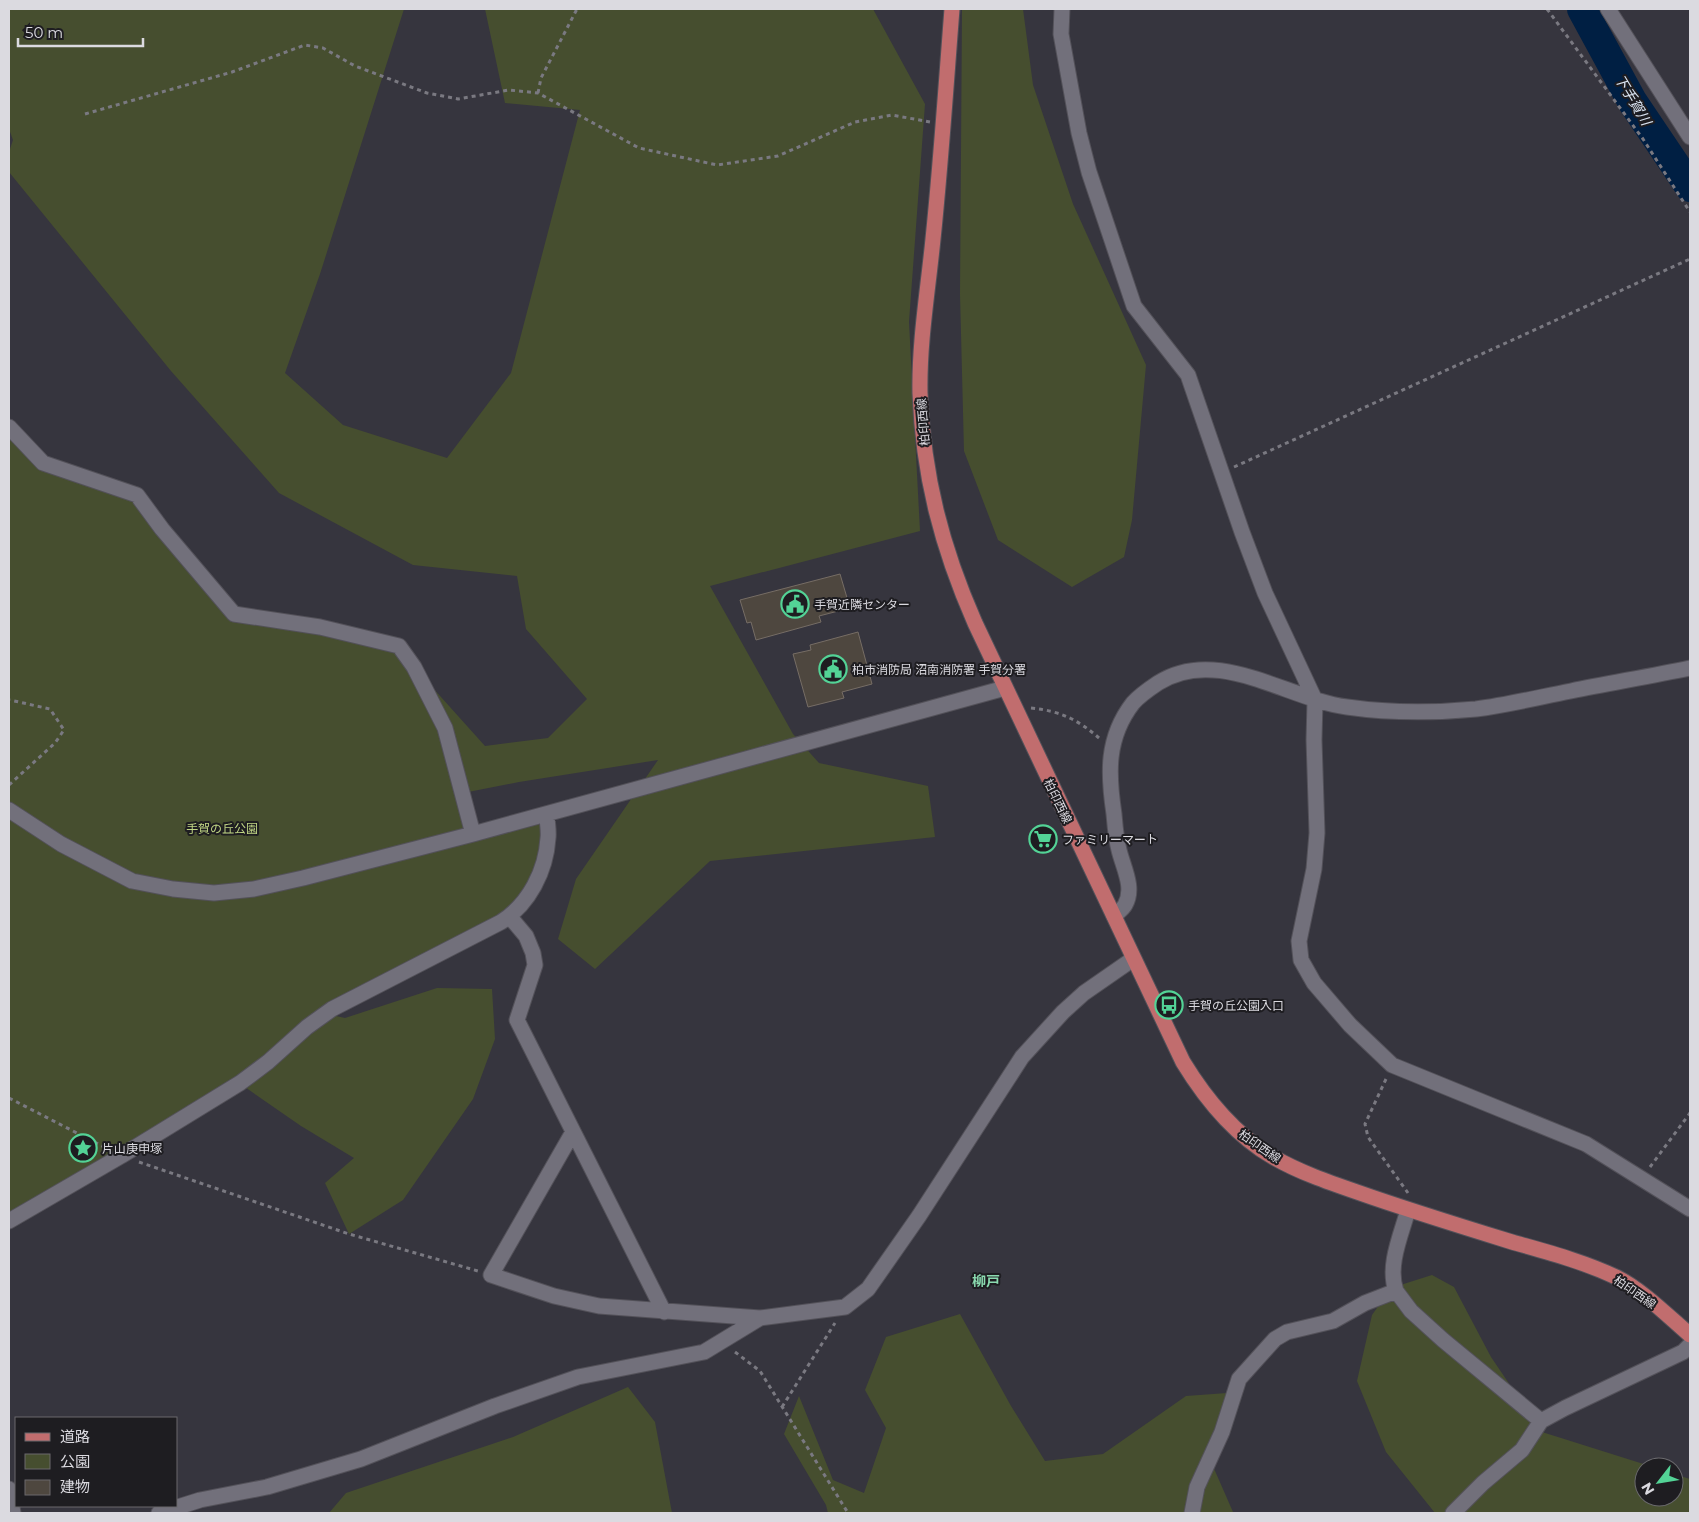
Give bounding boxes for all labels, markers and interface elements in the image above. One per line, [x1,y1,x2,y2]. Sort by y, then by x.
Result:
scale bar [18,15,142,47]
text: 50 m [25,23,63,42]
water label: 下手賀川 [1611,71,1656,130]
street label: 柏印西線 [913,397,933,447]
public building icon: 手賀近隣センター [780,589,810,619]
place label: 手賀近隣センター [814,597,910,612]
public building icon: 柏市消防局 沼南消防署 手賀分署 [818,654,848,684]
place label: 柏市消防局 沼南消防署 手賀分署 [852,662,1026,677]
street label: 柏印西線 [1041,776,1075,826]
park label: 手賀の丘公園 [186,821,258,836]
supermarket icon: ファミリーマート [1028,824,1058,854]
place label: ファミリーマート [1062,832,1158,847]
bus stop icon: 手賀の丘公園入口 [1154,990,1184,1020]
place label: 手賀の丘公園入口 [1188,998,1284,1013]
street label: 柏印西線 [1236,1126,1284,1166]
place icon: 片山庚申塚 [68,1133,98,1163]
place label: 片山庚申塚 [102,1141,162,1156]
district label: 柳戸 [972,1272,1000,1290]
street label: 柏印西線 [1611,1272,1659,1312]
legend [15,1417,178,1507]
text: 道路 [60,1427,90,1446]
text: 公園 [60,1452,90,1471]
north arrow [1634,1457,1684,1507]
text: 建物 [60,1477,90,1496]
text: N [1637,1479,1658,1498]

